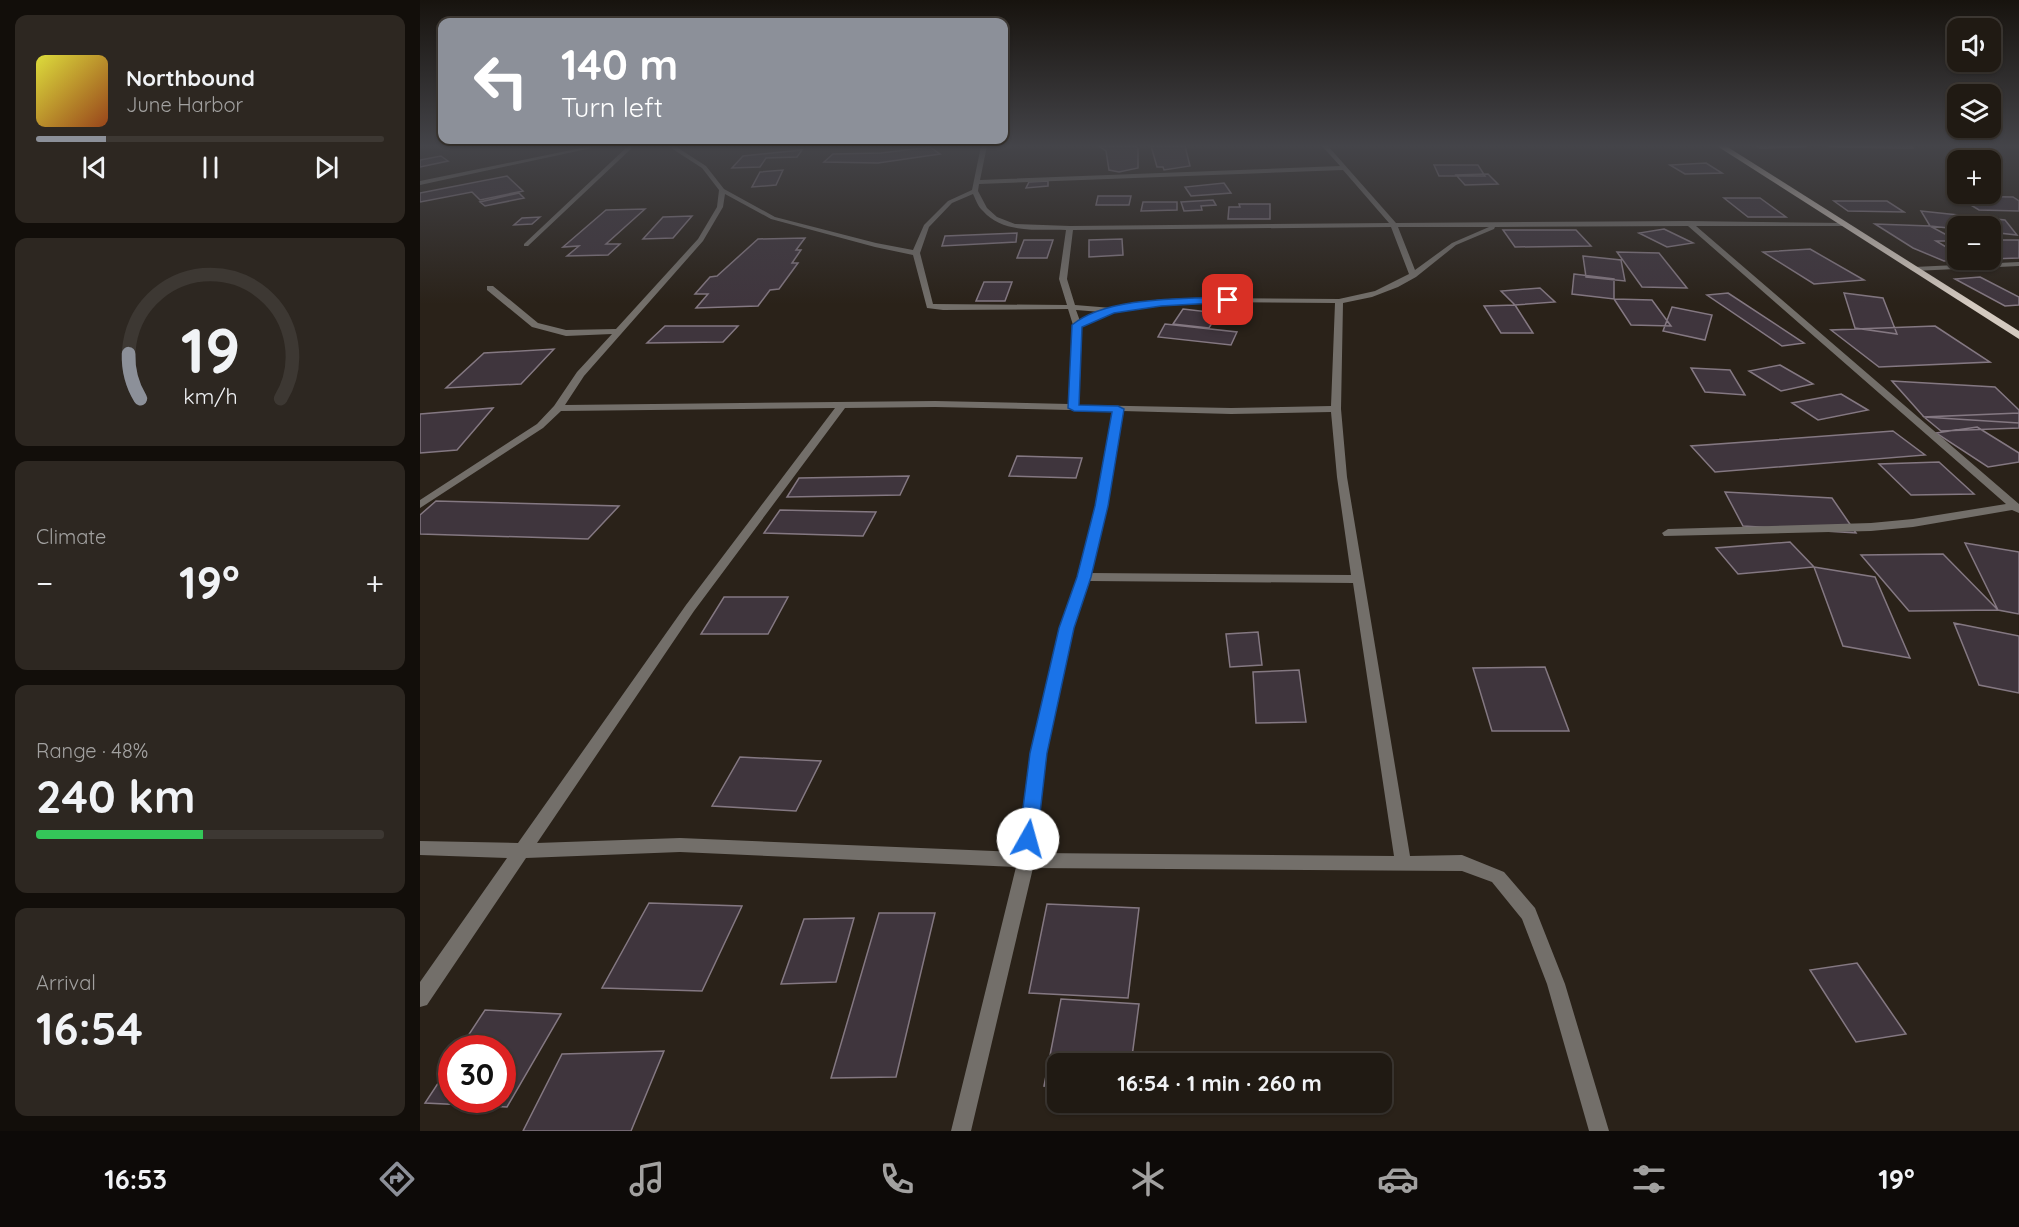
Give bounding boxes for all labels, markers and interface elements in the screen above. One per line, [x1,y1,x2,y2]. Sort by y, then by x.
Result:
map controls [1947,18,2001,270]
button: sound [1947,18,2001,72]
text: 140 m [561,38,678,91]
icon: left [462,42,540,120]
text: Northbound [126,64,255,92]
button: layers [1947,84,2001,138]
text: Turn left [561,90,663,124]
text: June Harbor [126,92,243,117]
button: + [1947,150,2001,204]
icon: previous [78,151,111,184]
icon: pause [194,151,227,184]
icon: next [310,151,343,184]
button: − [1947,216,2001,270]
pin [1202,274,1253,325]
icon: arrive [1211,283,1244,316]
text: 19 [180,311,240,389]
text: km/h [183,384,237,410]
text: Climate [36,524,106,549]
text: 19° [179,554,240,610]
text: − [36,562,53,603]
text: + [365,562,384,603]
text: Range · 48% [36,738,148,763]
text: 240 km [36,768,195,824]
position arrow [996,807,1060,871]
text: Arrival [36,970,96,995]
text: 16:54 [36,1000,143,1056]
speed limit sign: 30 [438,1035,516,1113]
text: 16:54 · 1 min · 260 m [1117,1069,1322,1097]
icon: directions [376,1158,418,1200]
icon: music [626,1158,668,1200]
icon: phone [876,1158,918,1200]
icon: climate [1127,1158,1169,1200]
icon: car [1377,1158,1419,1200]
icon: filters [1628,1158,1670,1200]
text: 16:53 [104,1162,167,1196]
text: 19° [1878,1162,1915,1196]

